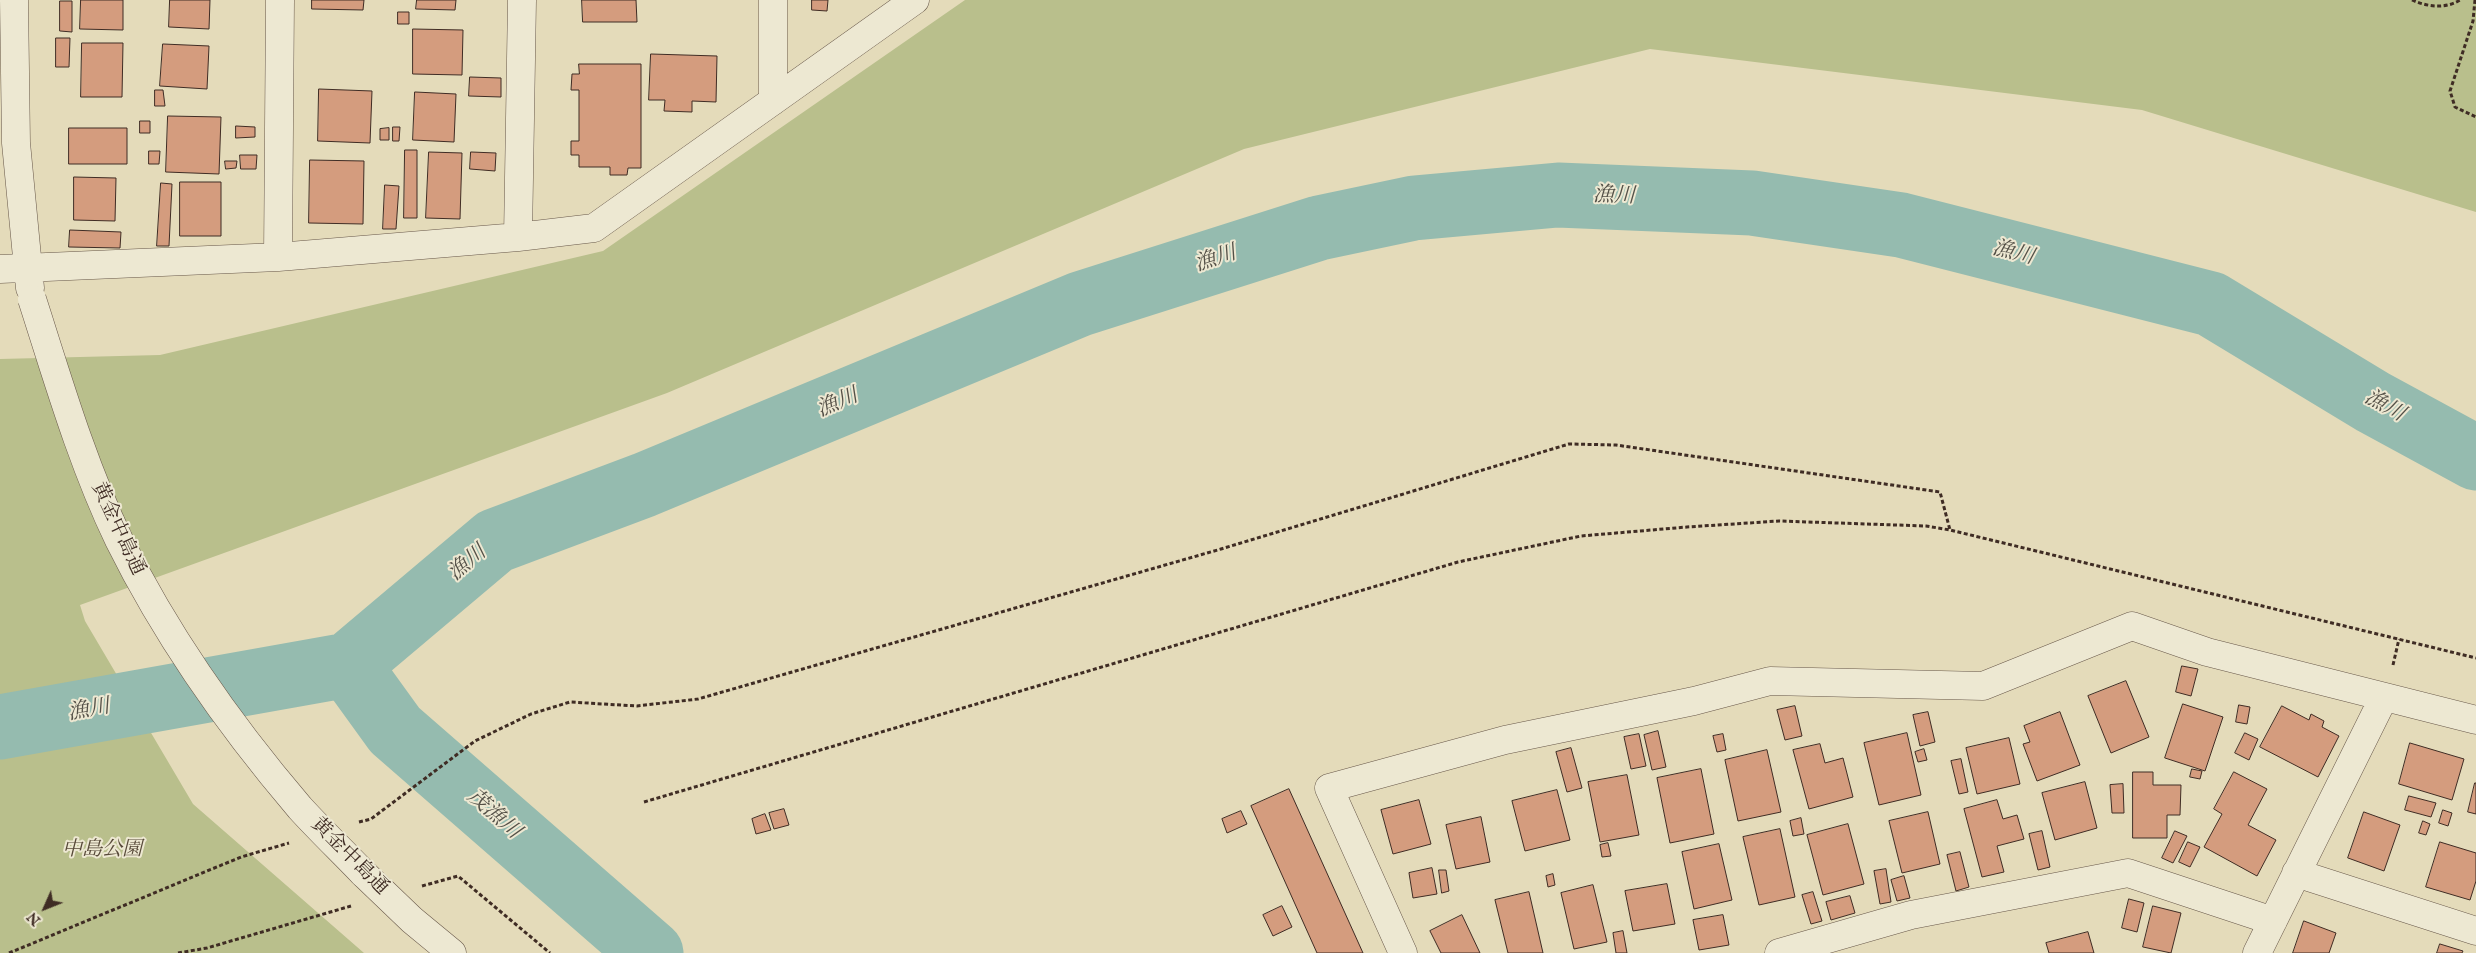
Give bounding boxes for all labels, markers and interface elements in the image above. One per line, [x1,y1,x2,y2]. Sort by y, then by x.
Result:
water label: 漁川 [1593,184,1635,210]
water label: 漁川 [1990,237,2036,271]
water label: 漁川 [1192,242,1240,278]
water label: 漁川 [814,384,862,424]
water label: 漁川 [2360,386,2408,428]
street label: 黄金中島通 [85,479,149,579]
water label: 漁川 [444,541,492,587]
water label: 漁川 [66,695,112,727]
water label: 茂漁川 [461,785,525,845]
street label: 黄金中島通 [305,813,393,901]
park label: 中島公園 [62,839,142,863]
north arrow [20,883,70,933]
text: N [24,908,45,929]

